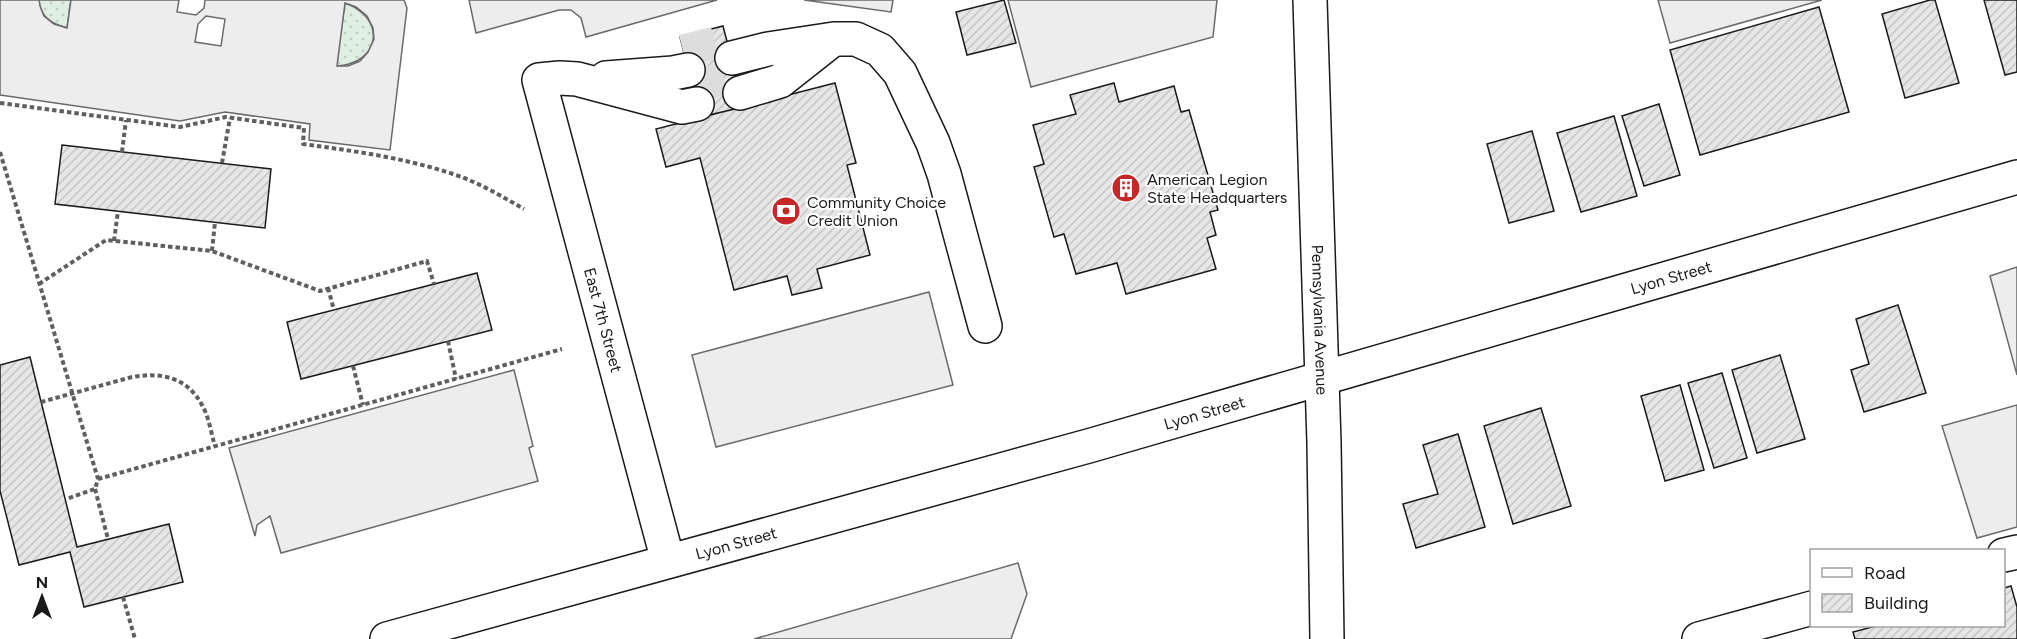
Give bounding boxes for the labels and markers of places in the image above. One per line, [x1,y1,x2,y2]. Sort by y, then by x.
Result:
place label: American Legion State Headquarters [1147,170,1287,207]
building icon: American Legion State Headquarters [1110,172,1142,204]
place label: Community Choice Credit Union [807,193,946,230]
bank icon: Community Choice Credit Union [770,195,802,227]

